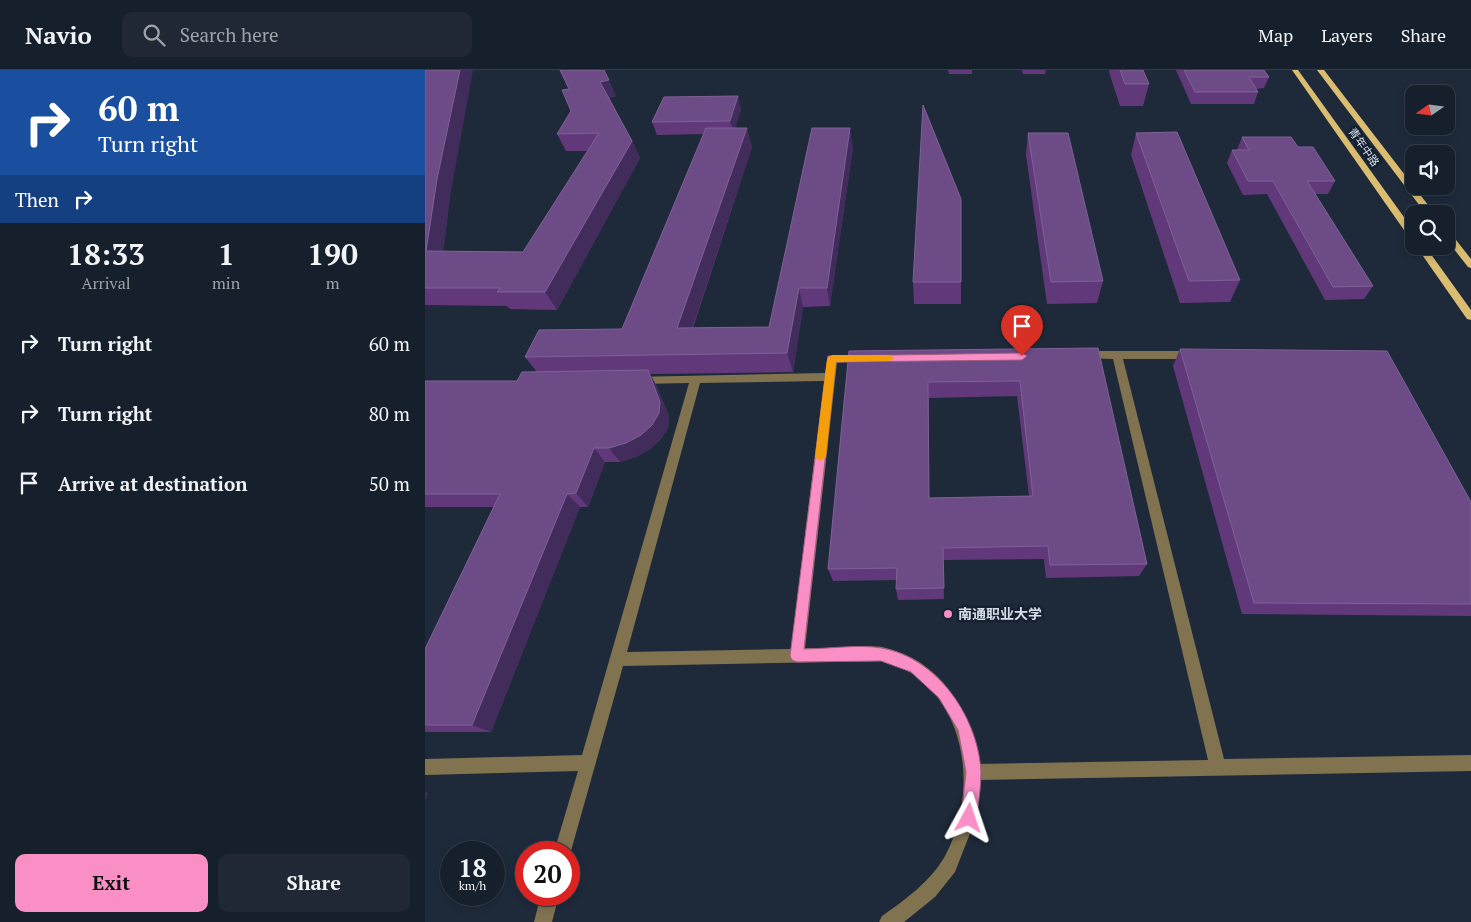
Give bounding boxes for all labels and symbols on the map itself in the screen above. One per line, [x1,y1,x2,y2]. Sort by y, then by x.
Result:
north arrow [1405,85,1455,135]
street label: 青年中路 [1346,125,1382,169]
pin [1001,305,1043,356]
place label: 南通职业大学 [958,604,1042,623]
marker: 南通职业大学 [942,608,954,620]
position arrow [942,791,994,843]
speed limit sign: 20 [515,841,580,906]

